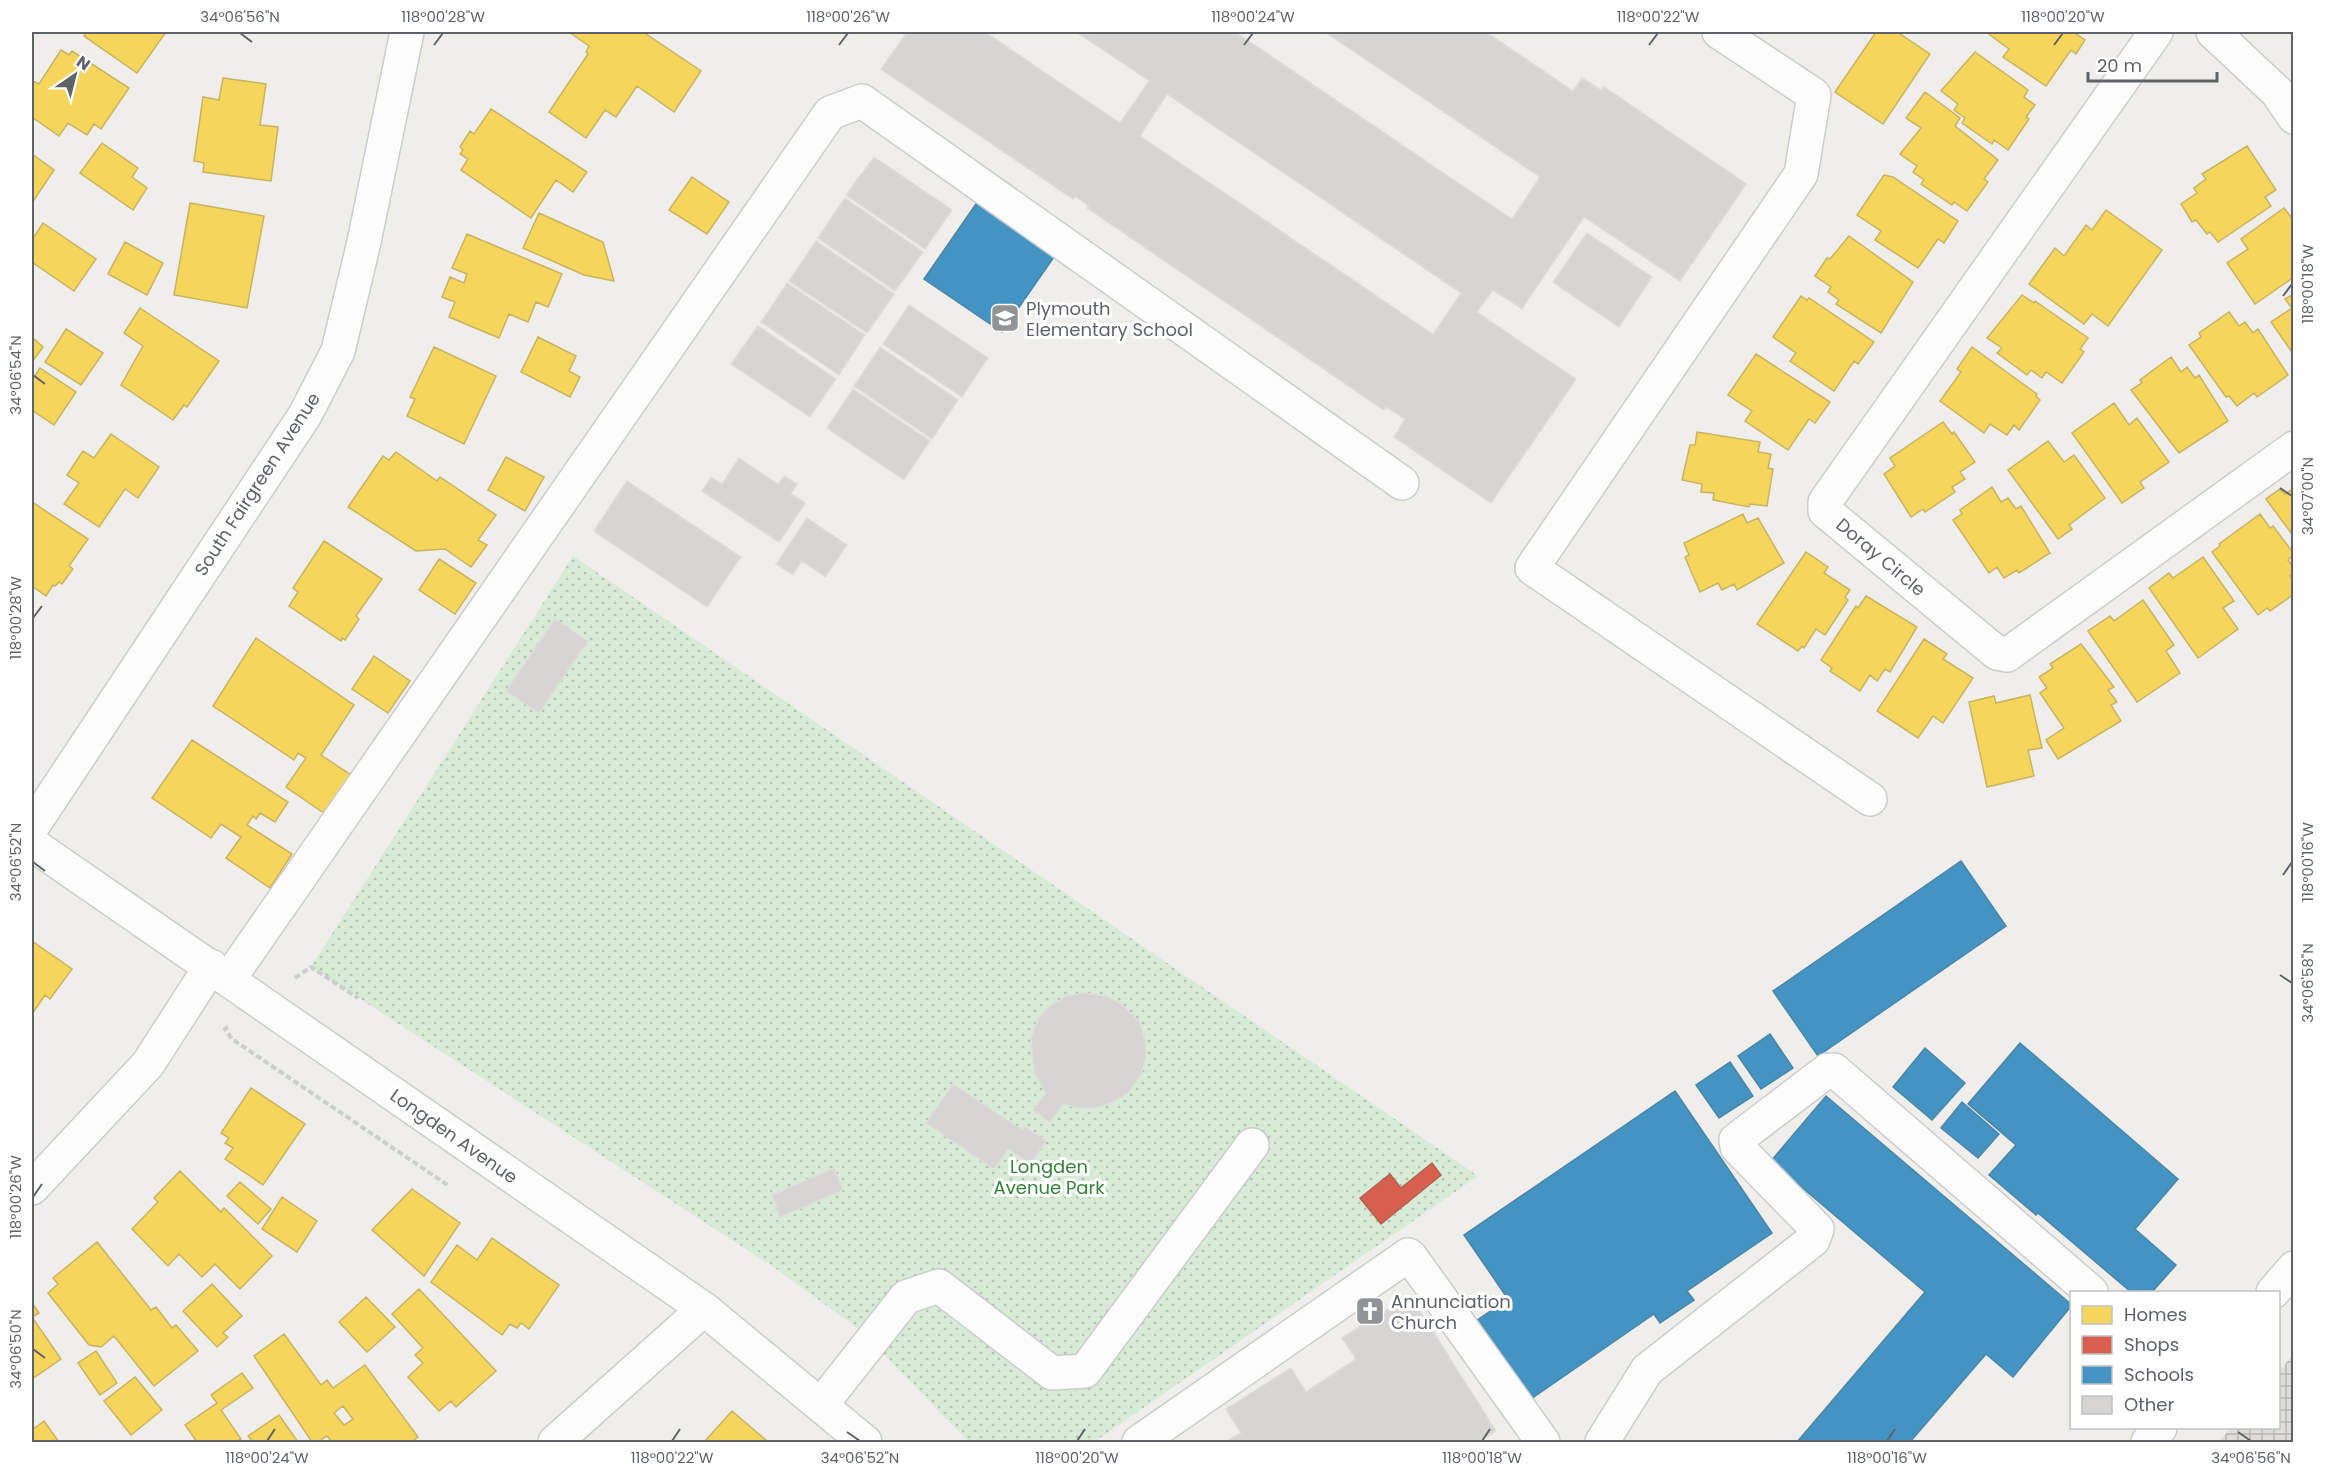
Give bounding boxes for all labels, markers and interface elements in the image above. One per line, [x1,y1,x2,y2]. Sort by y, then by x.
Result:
text: 34°06'56"N [200,6,280,27]
text: 118°00'28"W [401,6,485,27]
text: 118°00'26"W [806,6,890,27]
text: 118°00'24"W [1211,6,1295,27]
text: 118°00'22"W [1617,6,1700,27]
text: 118°00'20"W [2021,6,2105,27]
north arrow [45,45,105,105]
scale bar [2088,45,2217,83]
text: N [72,50,95,76]
text: 20 m [2097,53,2142,78]
text: 118°00'18"W [2297,244,2318,324]
place label: Plymouth Elementary School [1026,296,1193,342]
school or university icon: Plymouth Elementary School [989,302,1021,334]
text: 34°06'54"N [5,335,26,415]
street label: South Fairgreen Avenue [188,387,326,581]
text: 34°07'00"N [2297,457,2318,535]
street label: Doray Circle [1831,512,1931,602]
text: 118°00'28"W [5,576,26,660]
text: 118°00'16"W [2297,822,2318,902]
text: 34°06'52"N [5,823,26,901]
text: 34°06'58"N [2297,943,2318,1023]
street label: Longden Avenue [385,1083,523,1189]
park label: Longden Avenue Park [994,1154,1105,1200]
text: 118°00'26"W [5,1155,26,1239]
place label: Annunciation Church [1391,1289,1511,1335]
legend [2070,1291,2280,1429]
church icon: Annunciation Church [1354,1295,1386,1327]
text: Homes [2124,1302,2187,1327]
text: 34°06'50"N [5,1309,26,1389]
text: Shops [2124,1332,2179,1357]
text: Schools [2124,1362,2194,1387]
text: Other [2124,1392,2174,1417]
text: 118°00'24"W [225,1447,309,1468]
text: 118°00'22"W [631,1447,714,1468]
text: 34°06'52"N [821,1447,899,1468]
text: 118°00'20"W [1035,1447,1119,1468]
text: 118°00'18"W [1442,1447,1522,1468]
text: 118°00'16"W [1847,1447,1927,1468]
text: 34°06'56"N [2211,1447,2291,1468]

